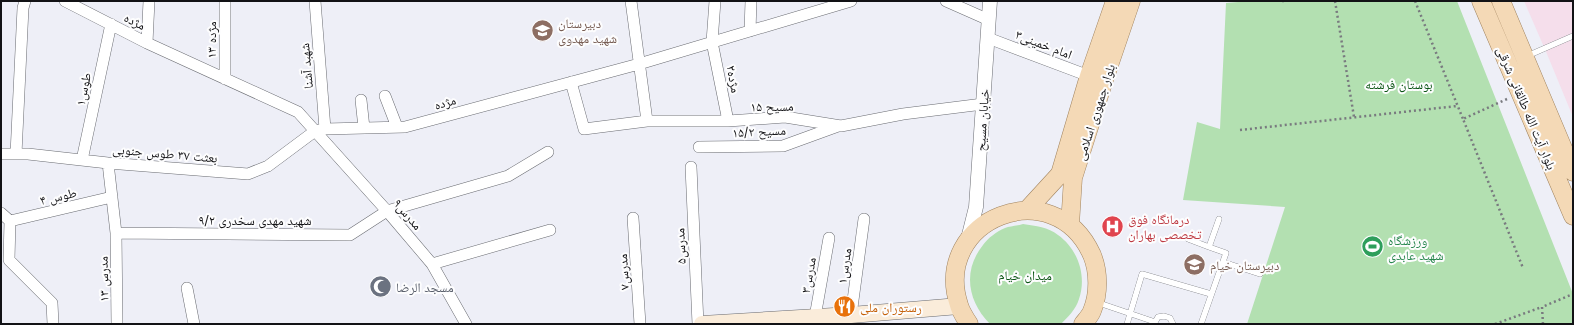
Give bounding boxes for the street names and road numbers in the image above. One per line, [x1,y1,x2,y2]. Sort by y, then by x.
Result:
street label: مژده [121,9,148,34]
street label: مژده ۱۳ [203,21,220,59]
street label: امام خمینی۳ [1013,26,1075,63]
street label: شهبد آشنا [296,42,316,90]
street label: بلوار آیت الله طالقانی شرقی [1493,44,1560,172]
street label: بلوار جمهوری اسلامی [1072,62,1119,163]
street label: مژده۲ [723,64,745,94]
street label: طوس۱ [72,71,95,107]
street label: خیابان مسیح [972,88,994,152]
street label: مژده [432,91,458,114]
street label: مسیح ۱۵ [750,98,794,116]
street label: مسیح ۱۵/۲ [732,122,786,142]
street label: بعثت ۳۷ طوس جنوبی [112,140,218,167]
street label: طوس ۴ [38,184,78,209]
street label: مدرس۹ [389,195,426,234]
street label: شهید مهدی سخدری ۹/۲ [198,212,312,229]
street label: مدرس۵ [671,228,690,264]
street label: مدرس۱ [834,247,855,285]
street label: مدرس۷ [614,253,633,290]
street label: مدرس ۱۳ [95,256,112,302]
street label: مدرس۳ [797,256,820,294]

